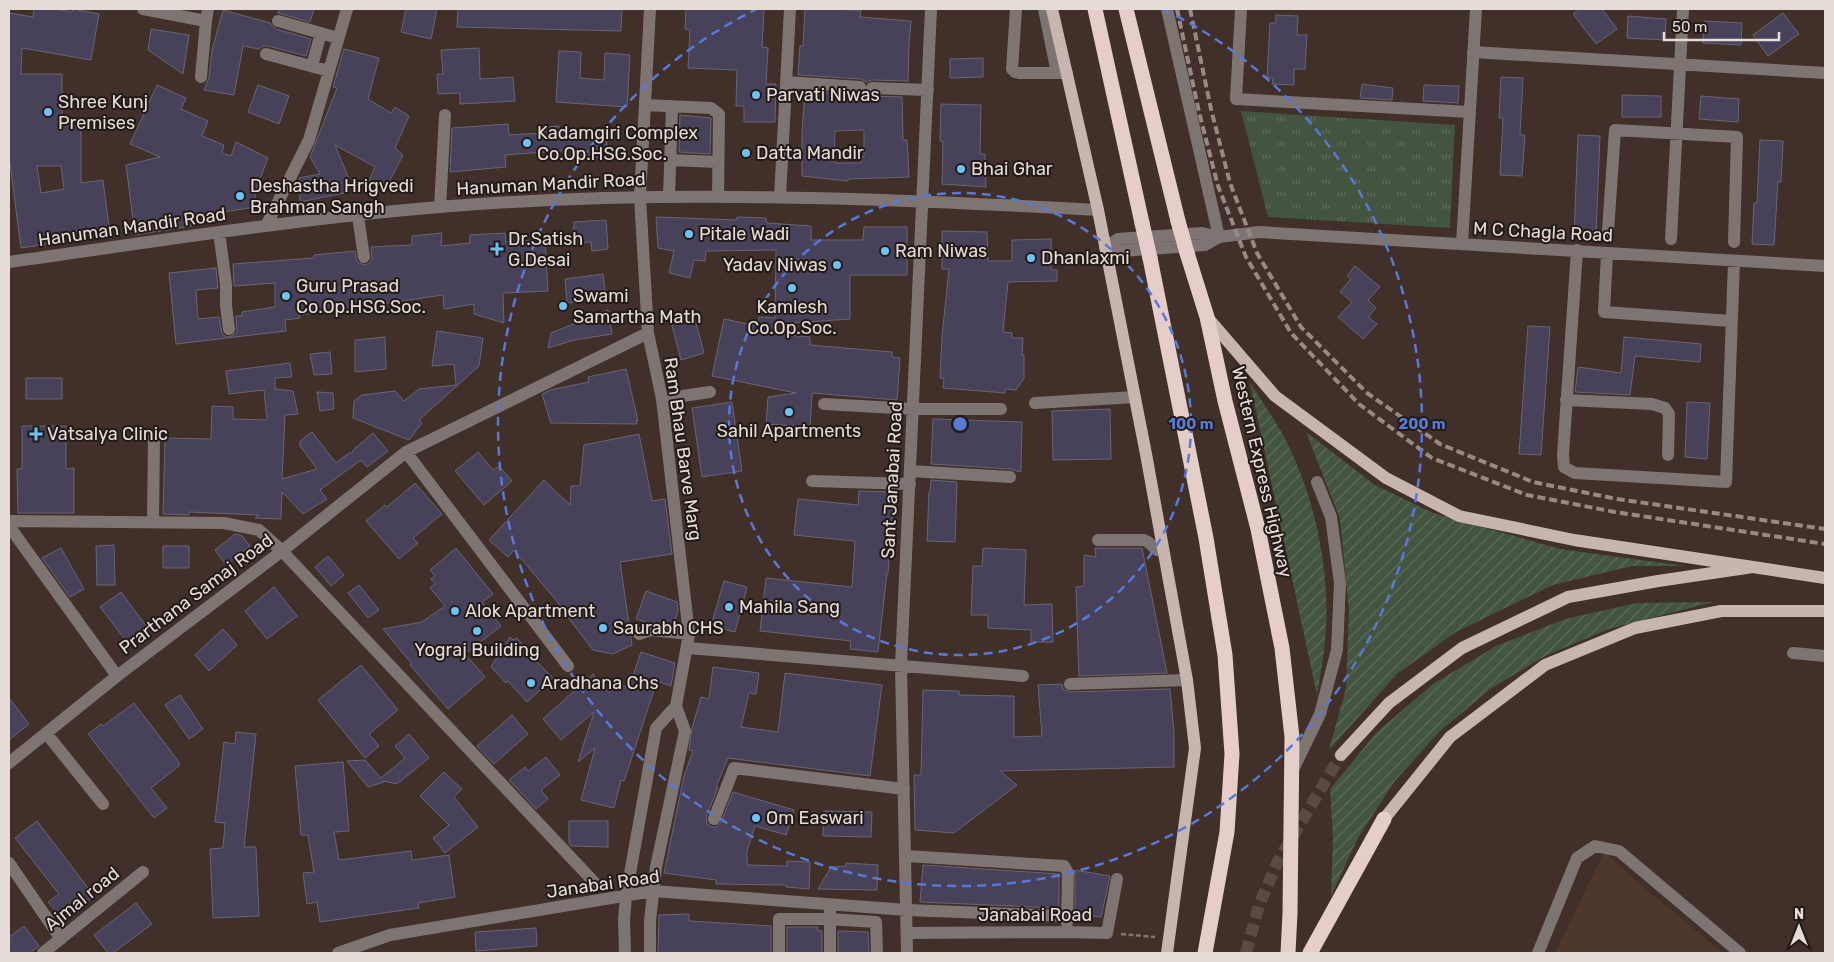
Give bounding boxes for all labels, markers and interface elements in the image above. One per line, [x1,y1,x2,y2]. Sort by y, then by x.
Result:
scale bar [1664,10,1779,42]
text: 50 m [1672,18,1707,36]
place label: Parvati Niwas [766,84,880,106]
marker: Parvati Niwas [750,89,762,101]
place label: Shree Kunj Premises [58,91,148,134]
marker: Shree Kunj Premises [42,106,54,118]
place label: Kadamgiri Complex Co.Op.HSG.Soc. [537,122,698,165]
marker: Kadamgiri Complex Co.Op.HSG.Soc. [521,137,533,149]
place label: Datta Mandir [756,142,864,164]
marker: Datta Mandir [740,147,752,159]
place label: Bhai Ghar [971,158,1053,180]
marker: Bhai Ghar [955,163,967,175]
street label: Hanuman Mandir Road [456,168,646,200]
place label: Deshastha Hrigvedi Brahman Sangh [250,175,414,218]
marker: Deshastha Hrigvedi Brahman Sangh [234,190,246,202]
street label: Hanuman Mandir Road [37,203,227,251]
street label: M C Chagla Road [1472,217,1614,247]
place label: Pitale Wadi [699,223,789,245]
place label: Dr.Satish G.Desai [508,228,583,271]
marker: Pitale Wadi [683,228,695,240]
place label: Ram Niwas [895,240,987,262]
marker: Dr.Satish G.Desai [490,242,504,256]
marker: Ram Niwas [879,245,891,257]
place label: Dhanlaxmi [1041,247,1130,269]
marker: Dhanlaxmi [1025,252,1037,264]
place label: Yadav Niwas [723,254,827,276]
marker: Yadav Niwas [831,259,843,271]
place label: Guru Prasad Co.Op.HSG.Soc. [296,275,426,318]
marker: Kamlesh Co.Op.Soc. [786,282,798,294]
place label: Swami Samartha Math [573,285,701,328]
marker: Guru Prasad Co.Op.HSG.Soc. [280,290,292,302]
place label: Kamlesh Co.Op.Soc. [747,296,837,339]
marker: Swami Samartha Math [557,300,569,312]
street label: Ram Bhau Barve Marg [659,356,707,542]
street label: Western Express Highway [1227,364,1297,580]
street label: Sant Janabai Road [877,401,907,559]
marker: Sahil Apartments [783,406,795,418]
centre of rings [951,415,969,433]
text: 100 m [1169,415,1213,433]
text: 200 m [1398,415,1446,433]
place label: Sahil Apartments [717,420,861,442]
place label: Vatsalya Clinic [47,423,168,445]
marker: Vatsalya Clinic [29,427,43,441]
street label: Prarthana Samaj Road [115,529,277,659]
place label: Mahila Sang [739,596,840,618]
place label: Alok Apartment [465,600,595,622]
marker: Mahila Sang [723,601,735,613]
marker: Alok Apartment [449,605,461,617]
place label: Saurabh CHS [613,617,724,639]
marker: Saurabh CHS [597,622,609,634]
marker: Yograj Building [471,625,483,637]
place label: Yograj Building [414,639,540,661]
place label: Aradhana Chs [541,672,659,694]
marker: Aradhana Chs [525,677,537,689]
place label: Om Easwari [766,807,864,829]
marker: Om Easwari [750,812,762,824]
street label: Ajmal road [40,862,124,936]
street label: Janabai Road [545,865,661,903]
north arrow [1774,902,1824,952]
street label: Janabai Road [978,904,1092,926]
text: N [1794,906,1804,923]

